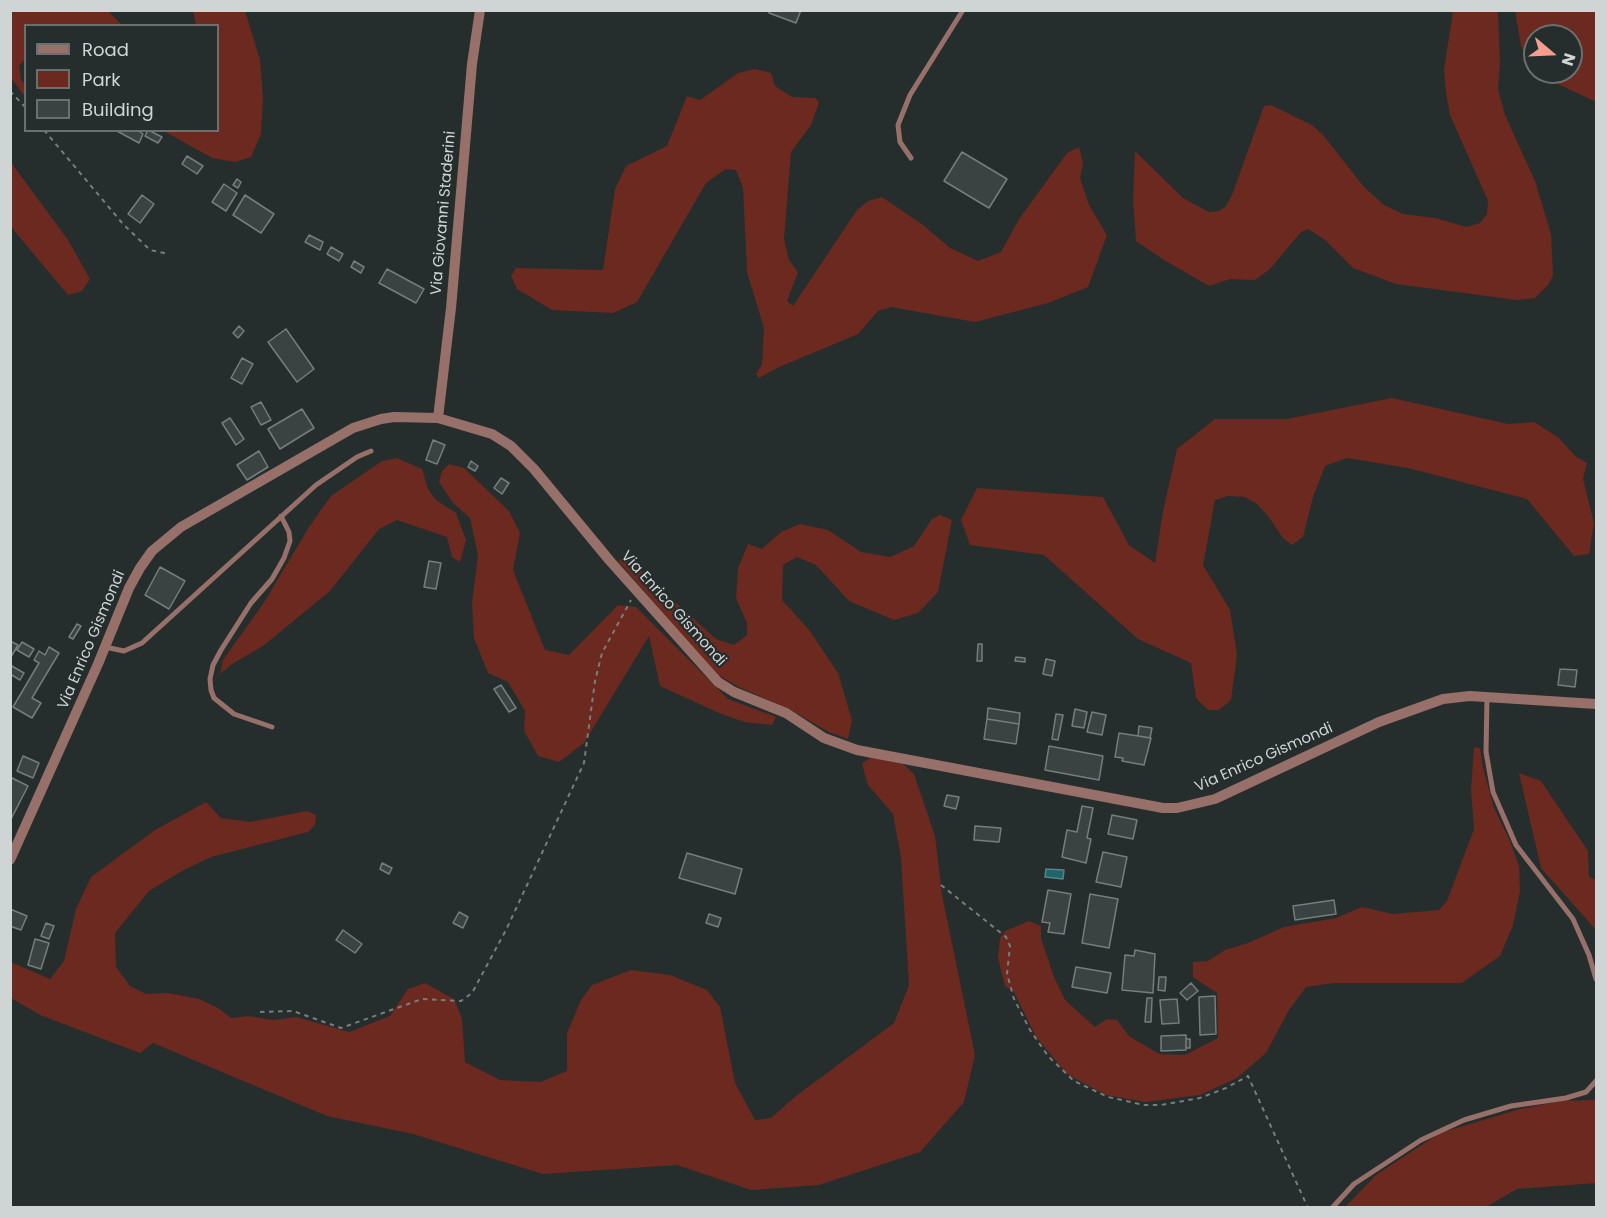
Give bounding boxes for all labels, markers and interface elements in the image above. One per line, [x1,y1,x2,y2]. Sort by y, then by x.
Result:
legend [24,24,219,132]
north arrow [1523,24,1583,84]
text: Road [82,37,129,62]
text: N [1556,50,1581,69]
text: Park [82,67,121,92]
text: Building [82,97,154,122]
street label: Via Giovanni Staderini [428,130,460,296]
street label: Via Enrico Gismondi [616,548,730,670]
street label: Via Enrico Gismondi [55,568,129,712]
street label: Via Enrico Gismondi [1192,719,1336,797]

